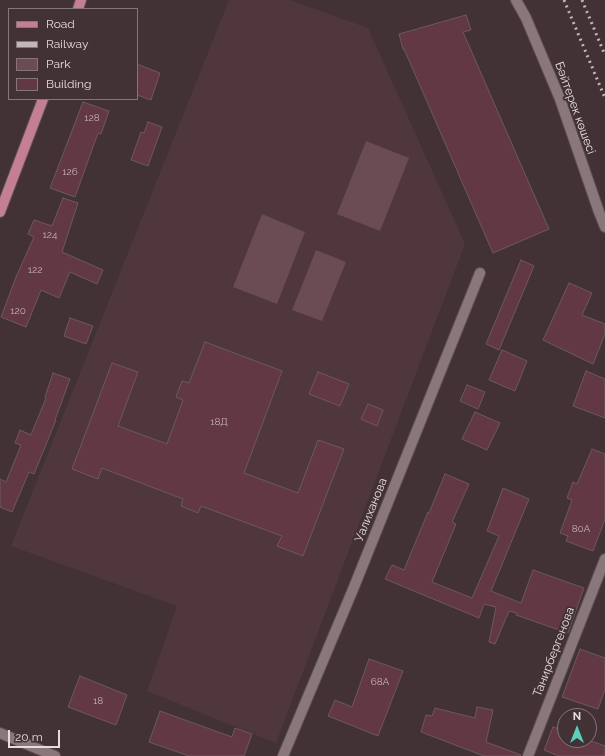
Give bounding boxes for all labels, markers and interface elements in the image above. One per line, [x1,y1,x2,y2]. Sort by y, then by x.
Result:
legend [8,8,138,100]
text: Road [46,17,75,31]
text: Railway [46,37,88,51]
text: Park [46,57,71,71]
street label: Бәйтерек көшесі [552,60,598,156]
text: Building [46,77,92,91]
house number: 128 [84,112,100,124]
house number: 126 [62,166,78,178]
house number: 124 [43,229,57,241]
house number: 122 [28,264,42,276]
house number: 120 [10,305,26,317]
house number: 18Д [210,416,228,428]
street label: Уалиханова [352,476,390,544]
house number: 80А [572,523,590,535]
street label: Танирбергенова [530,605,578,699]
house number: 68А [371,676,389,688]
house number: 18 [93,695,103,707]
north arrow [557,708,597,748]
text: N [573,710,581,723]
scale bar [10,722,62,748]
text: 20 m [15,730,43,744]

